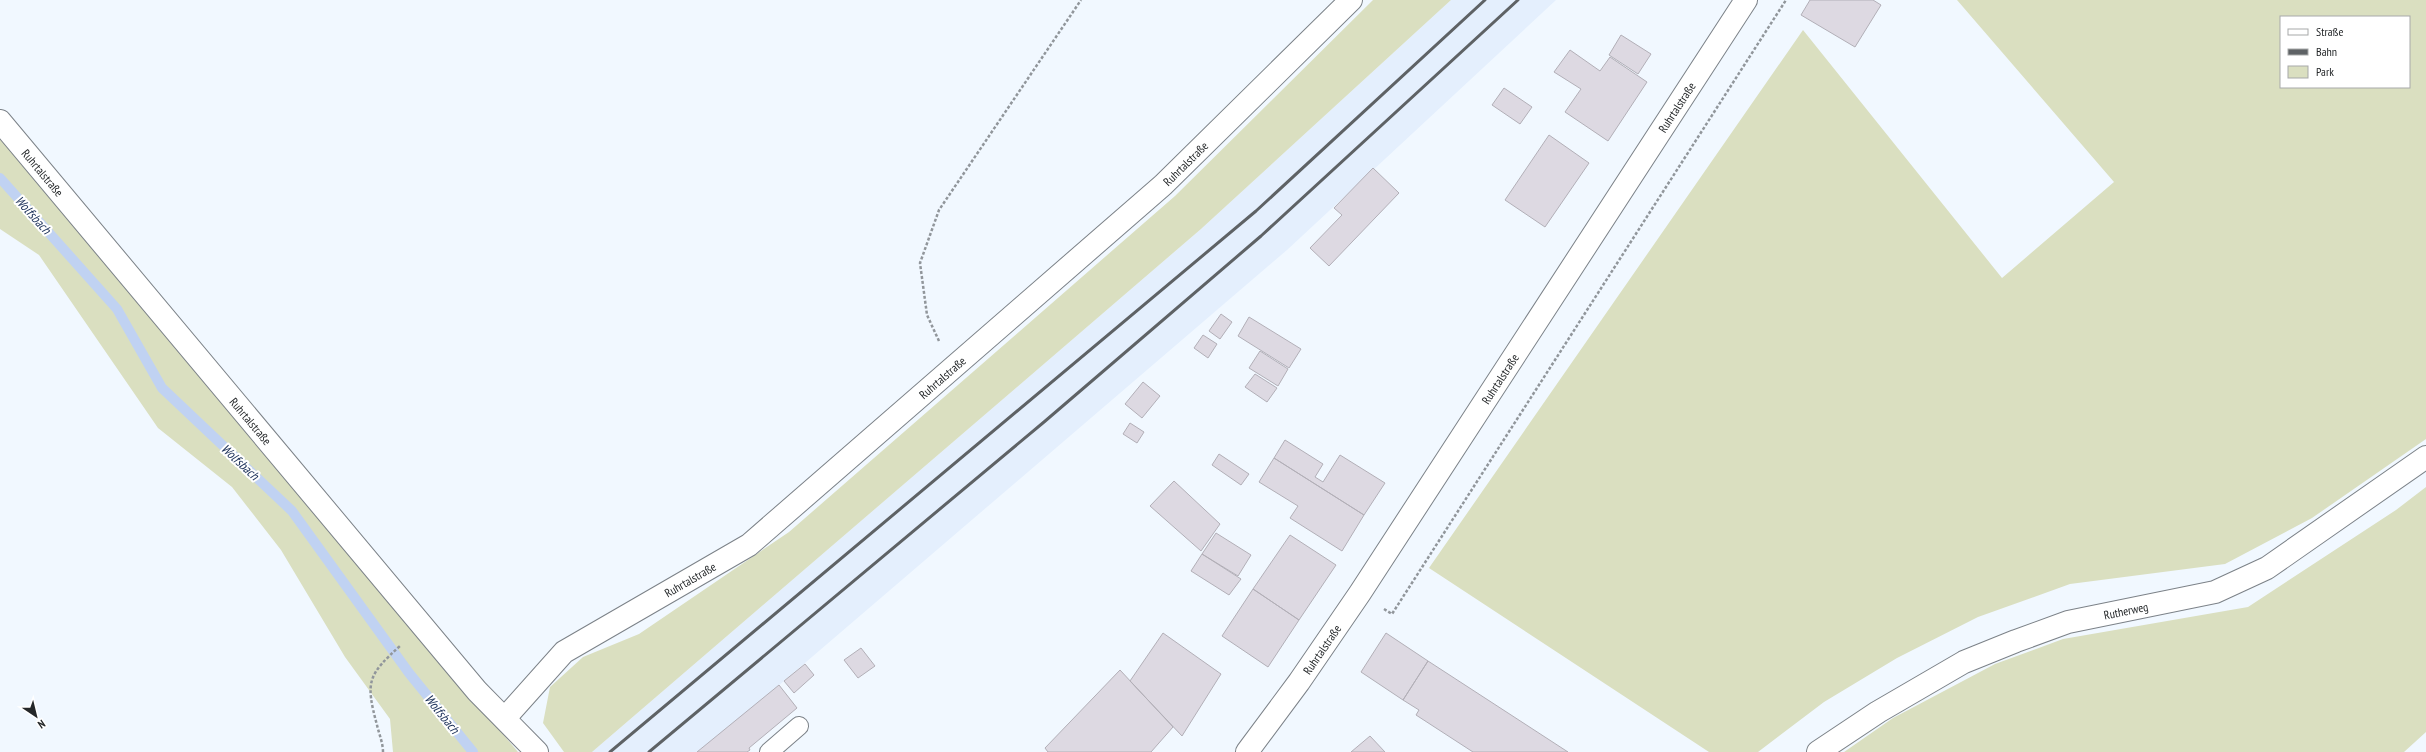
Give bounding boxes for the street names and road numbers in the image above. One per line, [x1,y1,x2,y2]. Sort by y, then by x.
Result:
street label: Ruhrtalstraße [1655,79,1698,135]
street label: Ruhrtalstraße [1160,138,1211,189]
street label: Ruhrtalstraße [19,146,67,199]
street label: Ruhrtalstraße [1478,350,1521,407]
street label: Ruhrtalstraße [916,353,968,402]
street label: Ruhrtalstraße [227,394,275,448]
street label: Ruhrtalstraße [661,558,718,600]
street label: Rutherweg [2102,598,2149,622]
street label: Ruhrtalstraße [1299,621,1344,677]

